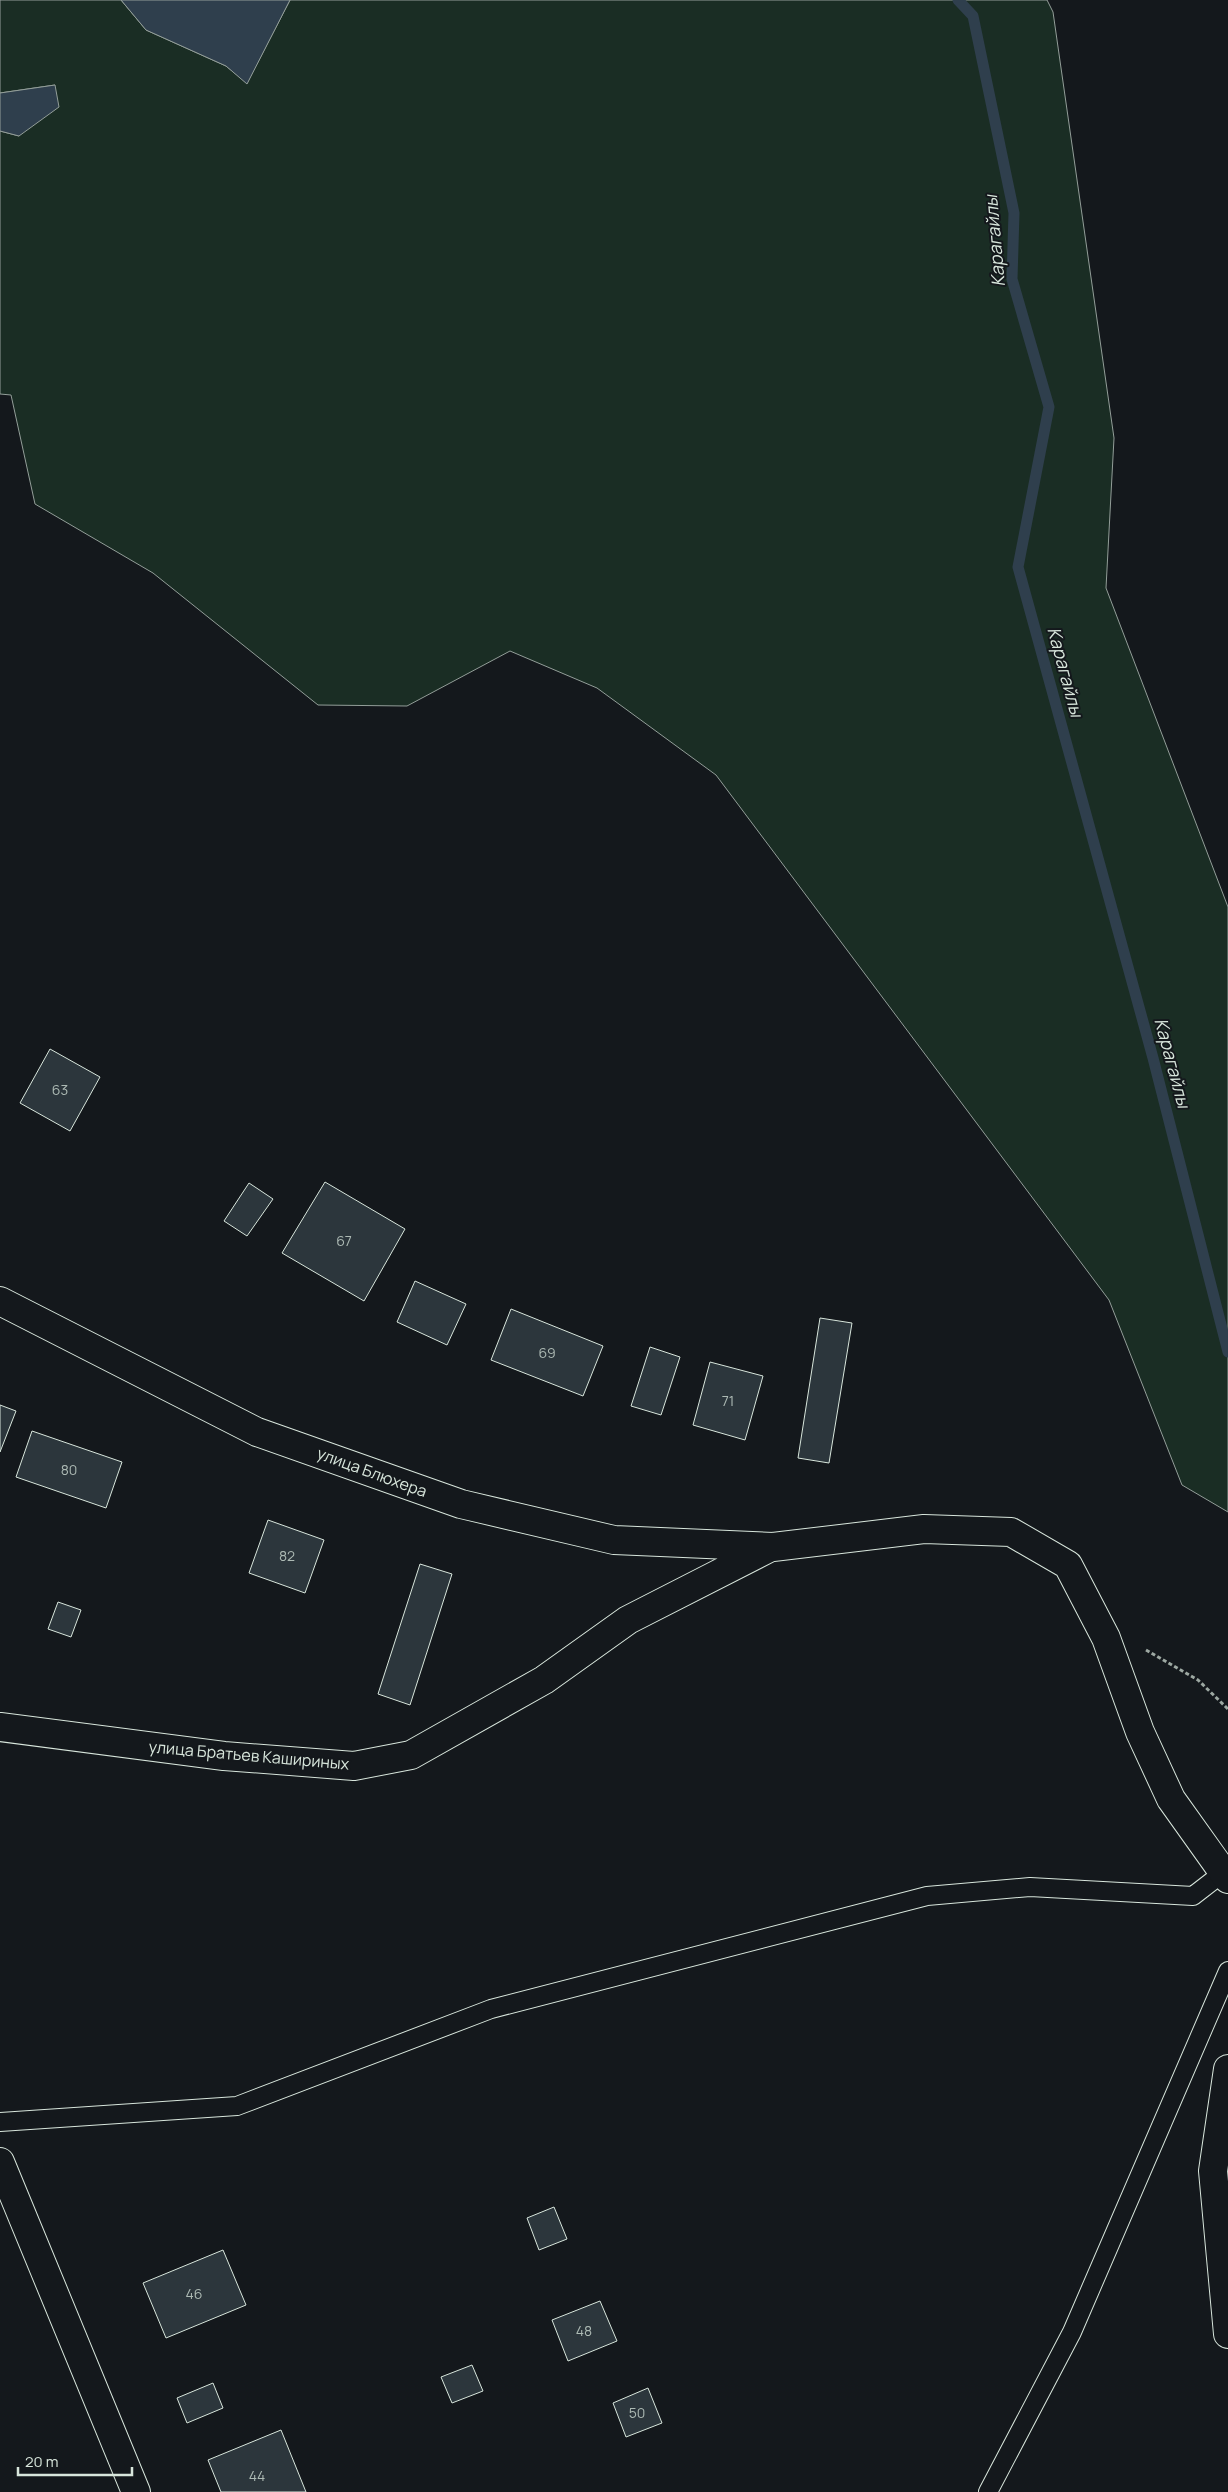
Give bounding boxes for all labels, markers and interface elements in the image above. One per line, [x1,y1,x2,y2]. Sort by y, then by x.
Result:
water label: Карагайлы [978,192,1010,288]
water label: Карагайлы [1042,624,1090,721]
water label: Карагайлы [1149,1015,1197,1112]
house number: 63 [52,1080,68,1099]
house number: 67 [336,1231,352,1250]
house number: 69 [538,1343,556,1362]
house number: 71 [722,1391,734,1410]
street label: улица Блюхера [314,1442,430,1502]
house number: 80 [61,1460,77,1479]
house number: 82 [279,1546,295,1565]
street label: улица Братьев Кашириных [148,1735,351,1775]
house number: 46 [186,2284,202,2303]
house number: 48 [576,2321,592,2340]
house number: 50 [629,2403,645,2422]
scale bar [18,2444,131,2476]
text: 20 m [25,2451,58,2472]
house number: 44 [249,2466,265,2485]

